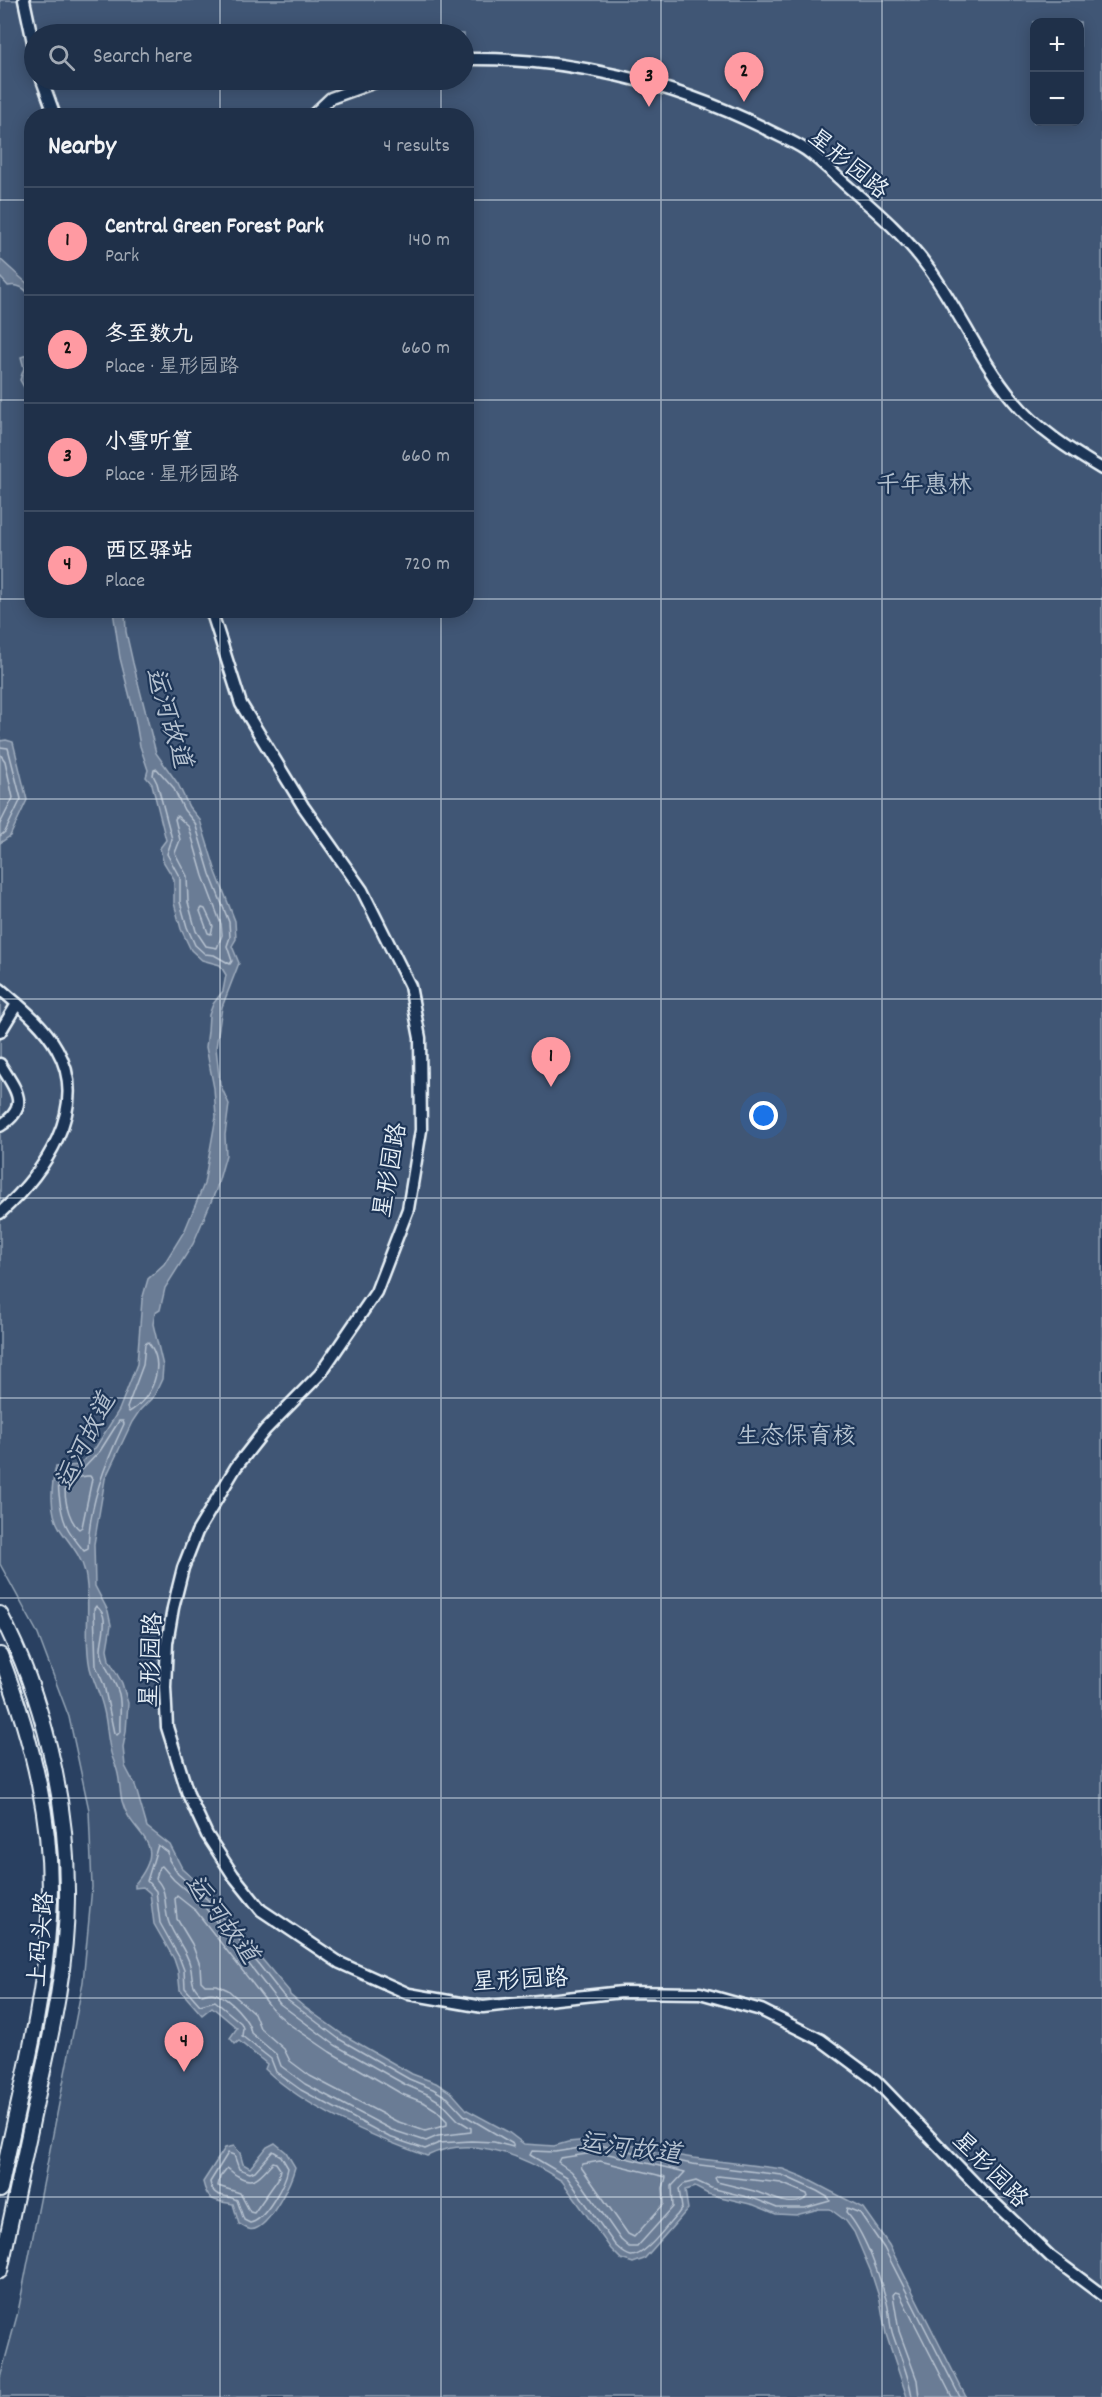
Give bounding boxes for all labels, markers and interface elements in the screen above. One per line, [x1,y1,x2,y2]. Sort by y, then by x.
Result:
map controls [1030,18,1084,126]
button: + [1030,18,1084,72]
search box [24,24,474,90]
icon: search [45,41,78,74]
text: Search here [93,42,192,73]
pin: 2 [724,52,764,102]
pin: 3 [630,57,668,107]
button: − [1030,72,1084,126]
street label: 星形园路 [799,122,895,209]
text: Nearby [48,129,116,166]
text: 4 results [383,133,450,161]
text: Central Green Forest Park [105,212,324,243]
text: 1 [65,227,70,255]
text: 140 m [408,227,450,255]
text: Park [105,243,139,271]
text: 冬至数九 [105,320,193,351]
text: 2 [63,335,72,363]
text: 660 m [401,335,450,363]
text: Place · 星形园路 [105,354,239,382]
text: 小雪听篁 [105,428,193,459]
text: 3 [63,443,72,471]
text: 660 m [401,443,450,471]
text: Place · 星形园路 [105,462,239,490]
park label: 千年惠林 [876,470,972,504]
text: 西区驿站 [105,537,193,568]
text: 4 [63,551,72,579]
text: 720 m [404,551,450,579]
text: Place [105,568,145,596]
water label: 运河故道 [134,663,200,775]
pin: 1 [532,1038,570,1087]
your location [749,1101,778,1130]
street label: 星形园路 [367,1120,417,1221]
water label: 运河故道 [48,1386,127,1497]
park label: 生态保育核 [736,1421,856,1455]
street label: 星形园路 [134,1611,172,1709]
water label: 运河故道 [174,1867,267,1974]
street label: 上码头路 [22,1890,64,1989]
street label: 星形园路 [471,1963,569,2001]
pin: 4 [164,2022,204,2072]
street label: 星形园路 [943,2125,1035,2217]
water label: 运河故道 [576,2126,685,2175]

